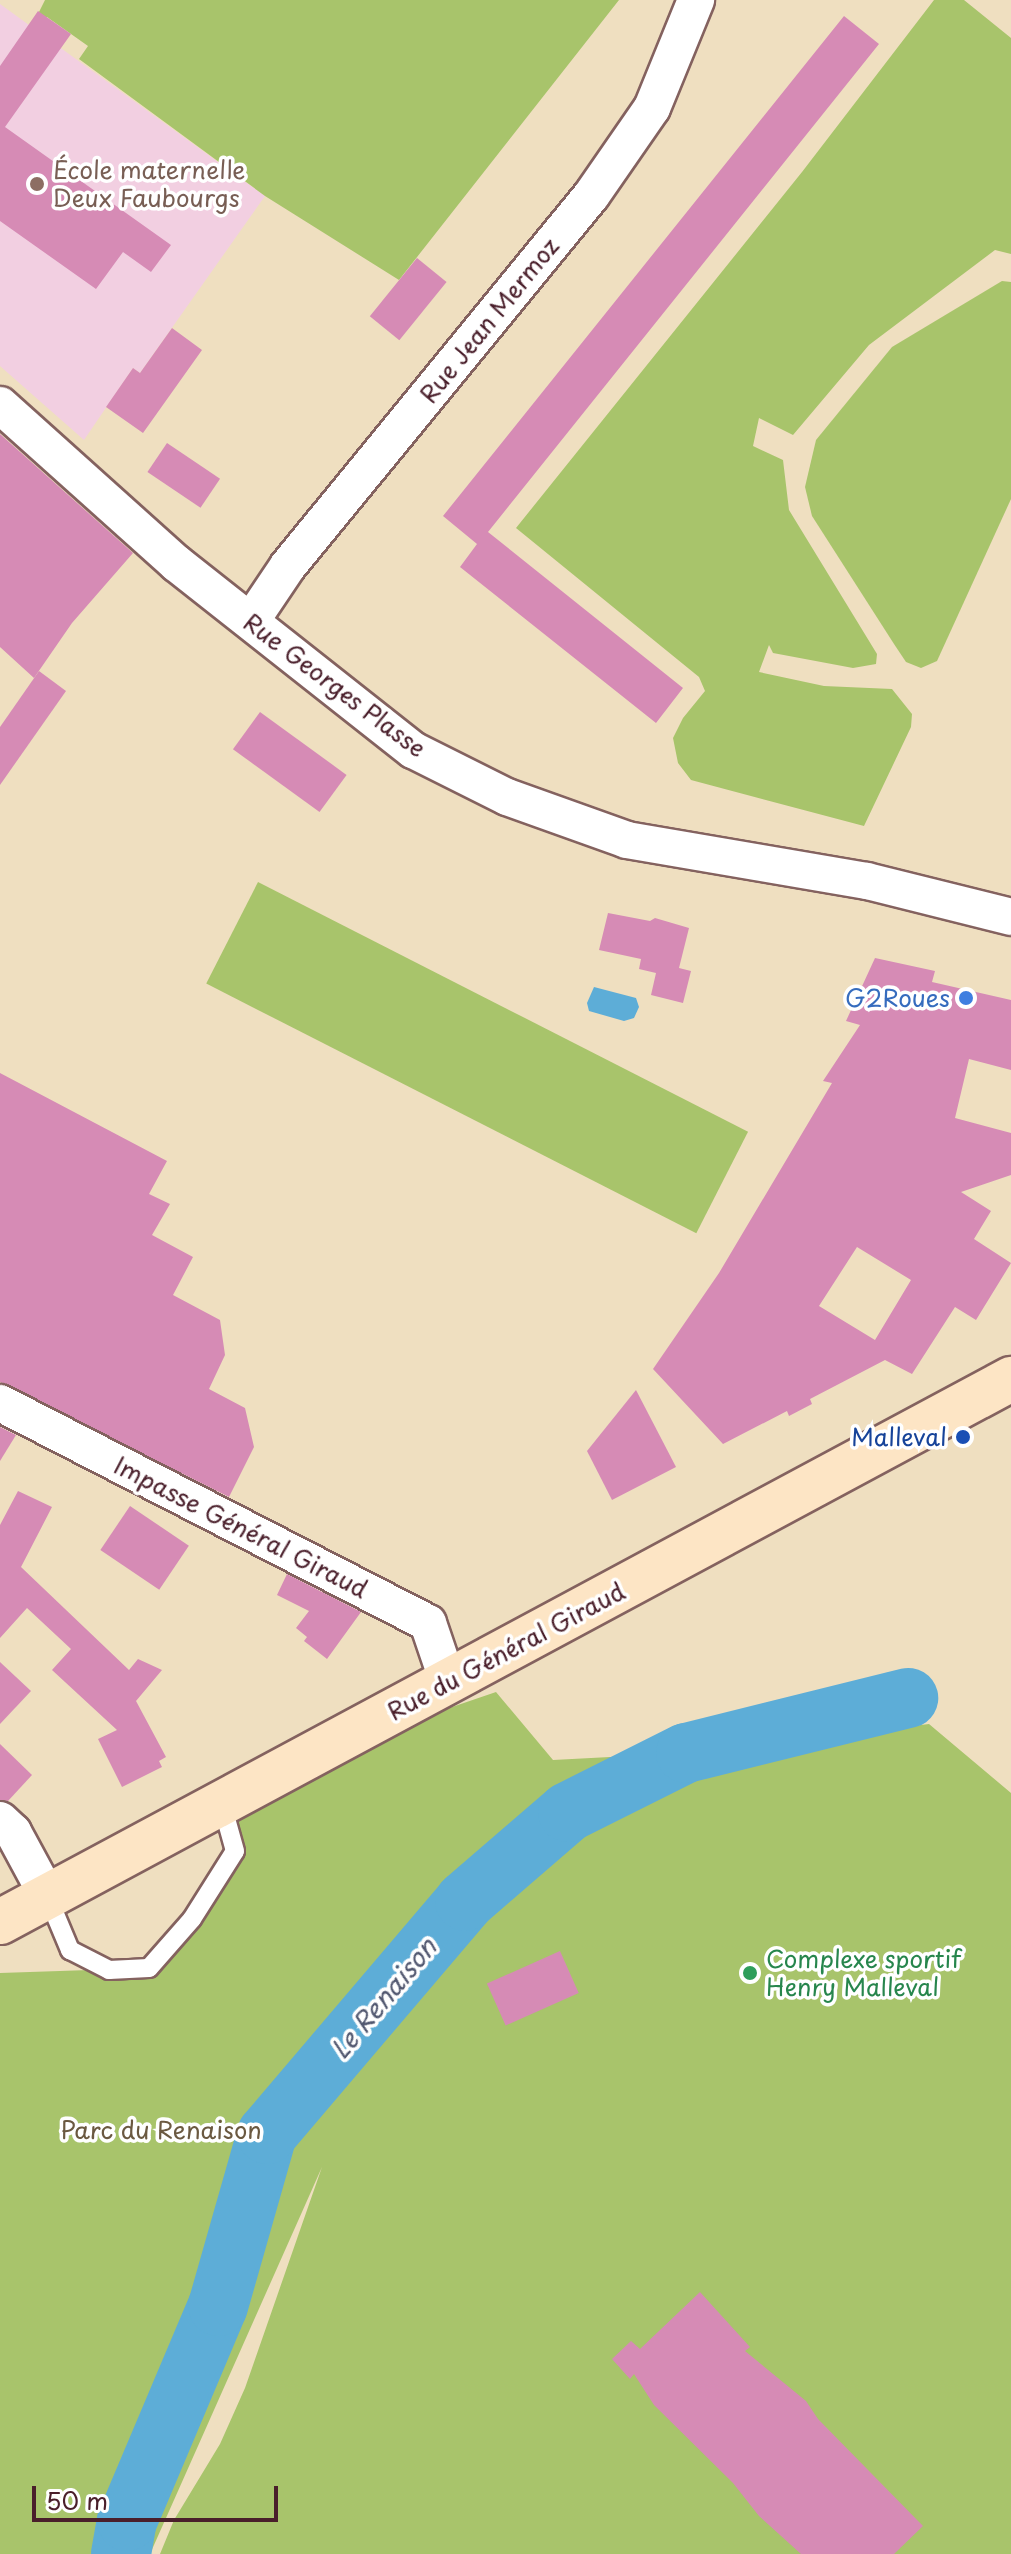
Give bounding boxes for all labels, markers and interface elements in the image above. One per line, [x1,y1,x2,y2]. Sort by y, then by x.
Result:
place label: École maternelle Deux Faubourgs [53,156,246,212]
marker: École maternelle Deux Faubourgs [28,175,46,193]
street label: Rue Jean Mermoz [412,230,566,410]
street label: Rue Georges Plasse [236,606,434,764]
place label: G2Roues [845,984,950,1012]
marker: G2Roues [957,989,975,1007]
place label: Malleval [851,1423,947,1451]
marker: Malleval [954,1428,972,1446]
street label: Impasse Général Giraud [109,1450,373,1604]
street label: Rue du Général Giraud [381,1575,631,1727]
water label: Le Renaison [323,1930,443,2066]
place label: Complexe sportif Henry Malleval [766,1945,962,2001]
marker: Complexe sportif Henry Malleval [741,1964,759,1982]
park label: Parc du Renaison [61,2116,261,2144]
scale bar [36,2470,282,2520]
text: 50 m [46,2482,108,2518]

